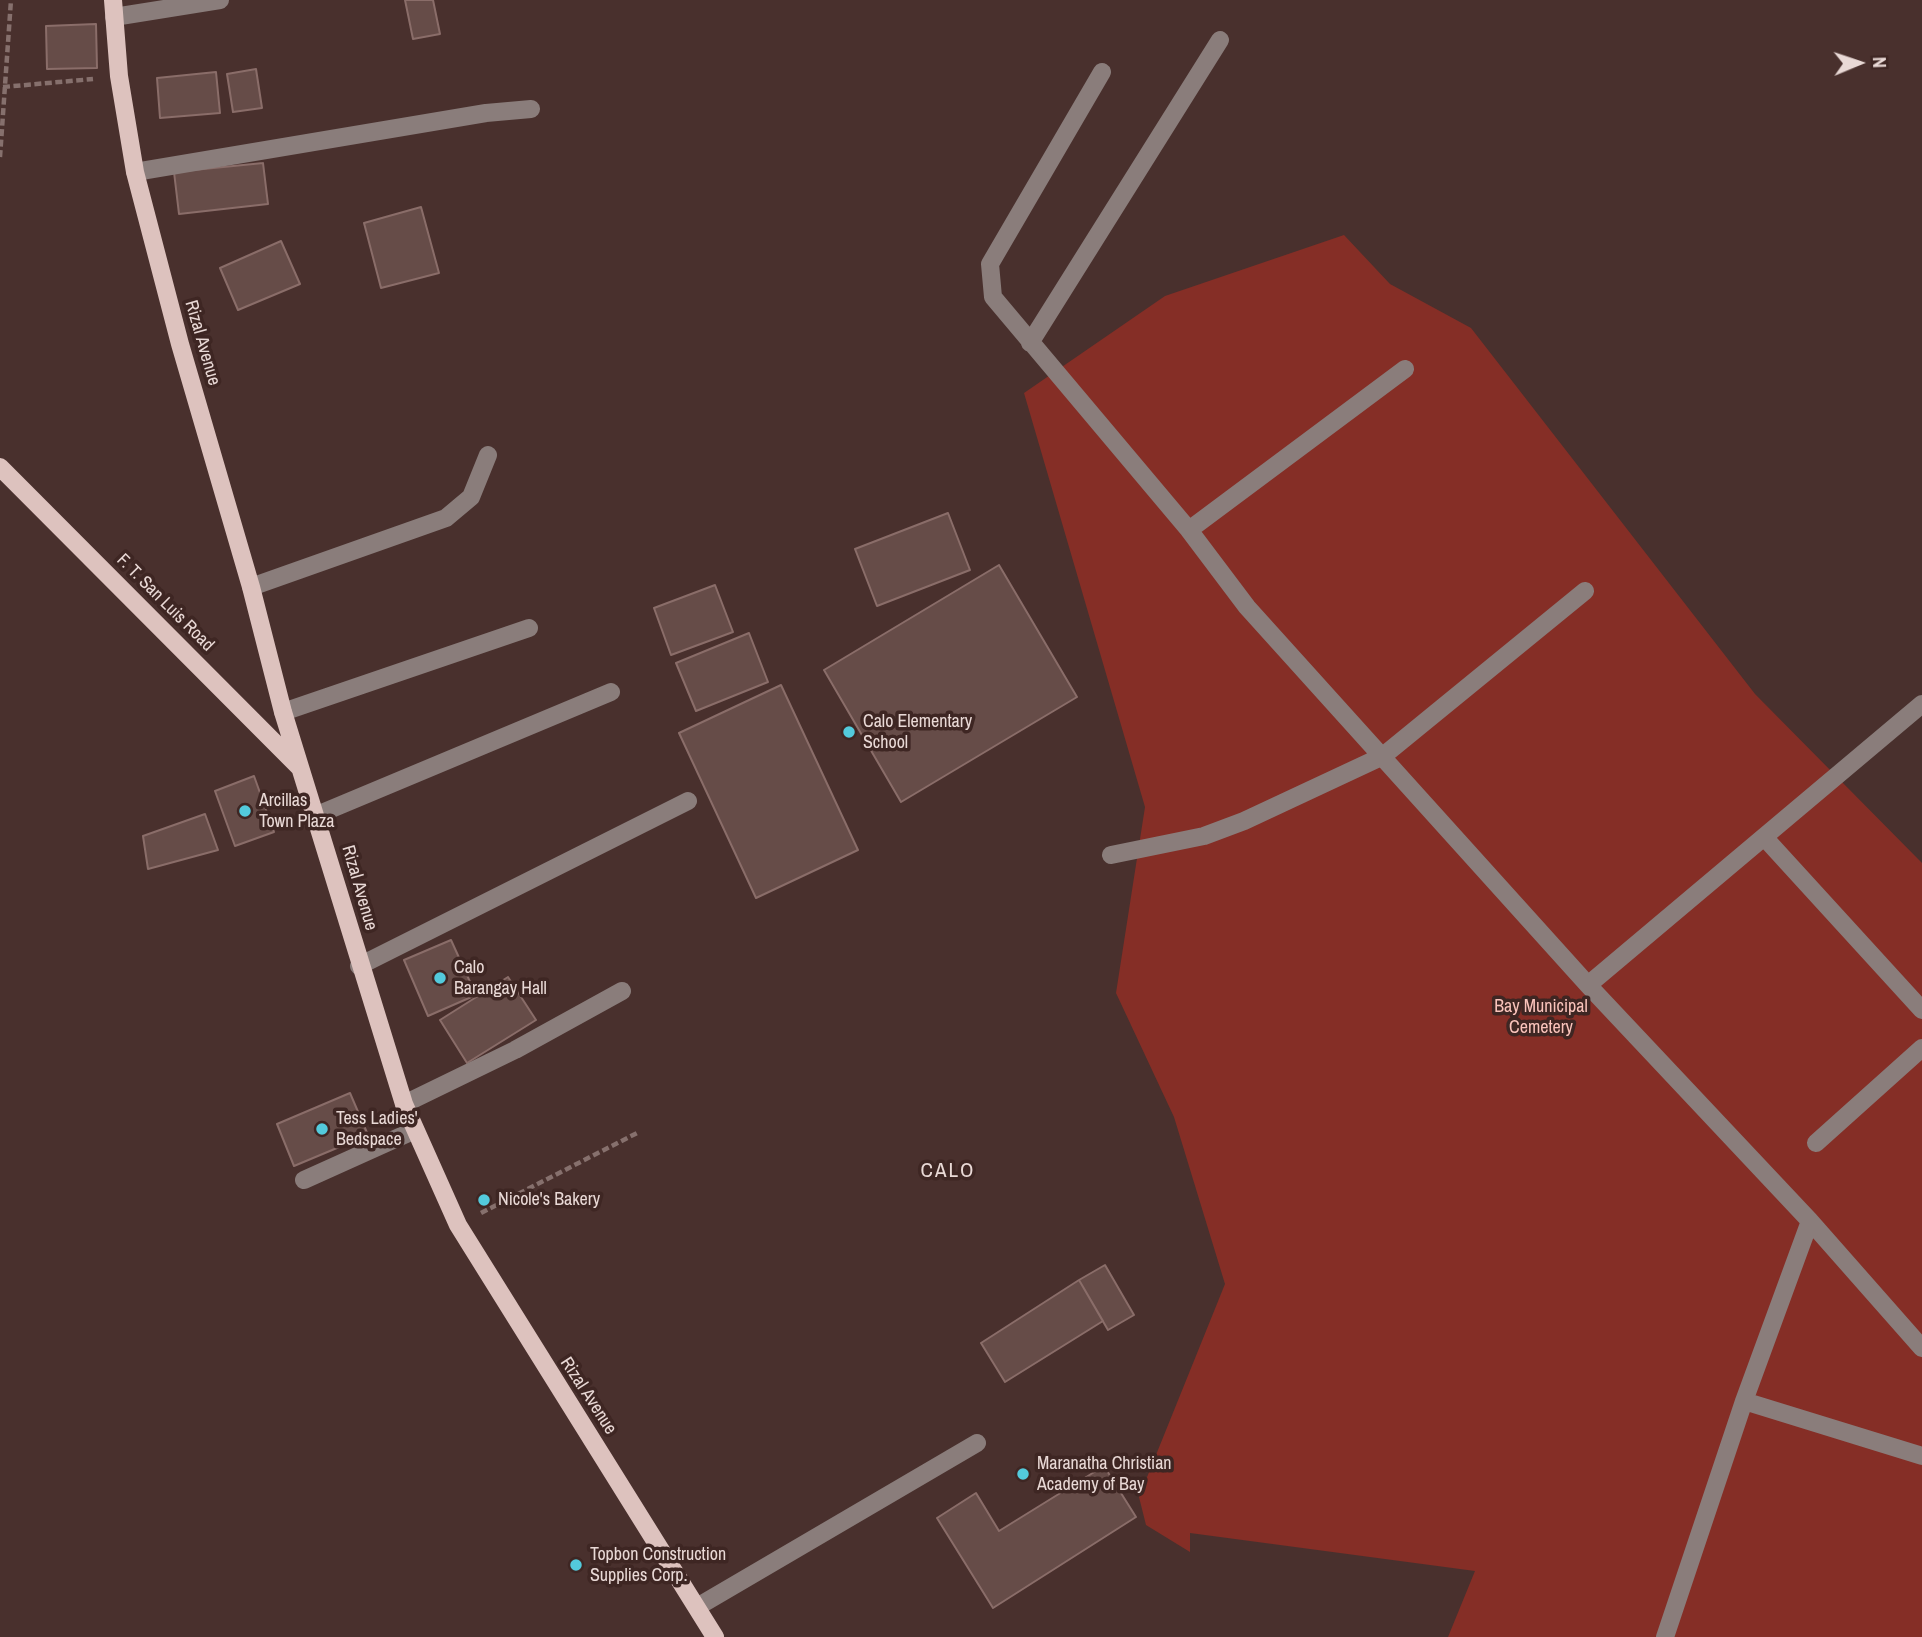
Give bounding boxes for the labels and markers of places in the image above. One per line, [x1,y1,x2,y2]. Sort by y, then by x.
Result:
place label: Calo Elementary School [863,711,972,754]
marker: Calo Elementary School [841,724,857,740]
place label: Arcillas Town Plaza [259,790,334,832]
marker: Arcillas Town Plaza [237,803,253,819]
place label: Calo Barangay Hall [454,957,547,1000]
marker: Calo Barangay Hall [432,970,448,986]
place label: Tess Ladies' Bedspace [336,1108,418,1150]
marker: Tess Ladies' Bedspace [314,1121,330,1137]
place label: Nicole's Bakery [498,1189,600,1211]
marker: Nicole's Bakery [476,1192,492,1208]
place label: Maranatha Christian Academy of Bay [1037,1453,1172,1496]
marker: Maranatha Christian Academy of Bay [1015,1466,1031,1482]
place label: Topbon Construction Supplies Corp. [590,1544,726,1586]
marker: Topbon Construction Supplies Corp. [568,1557,584,1573]

